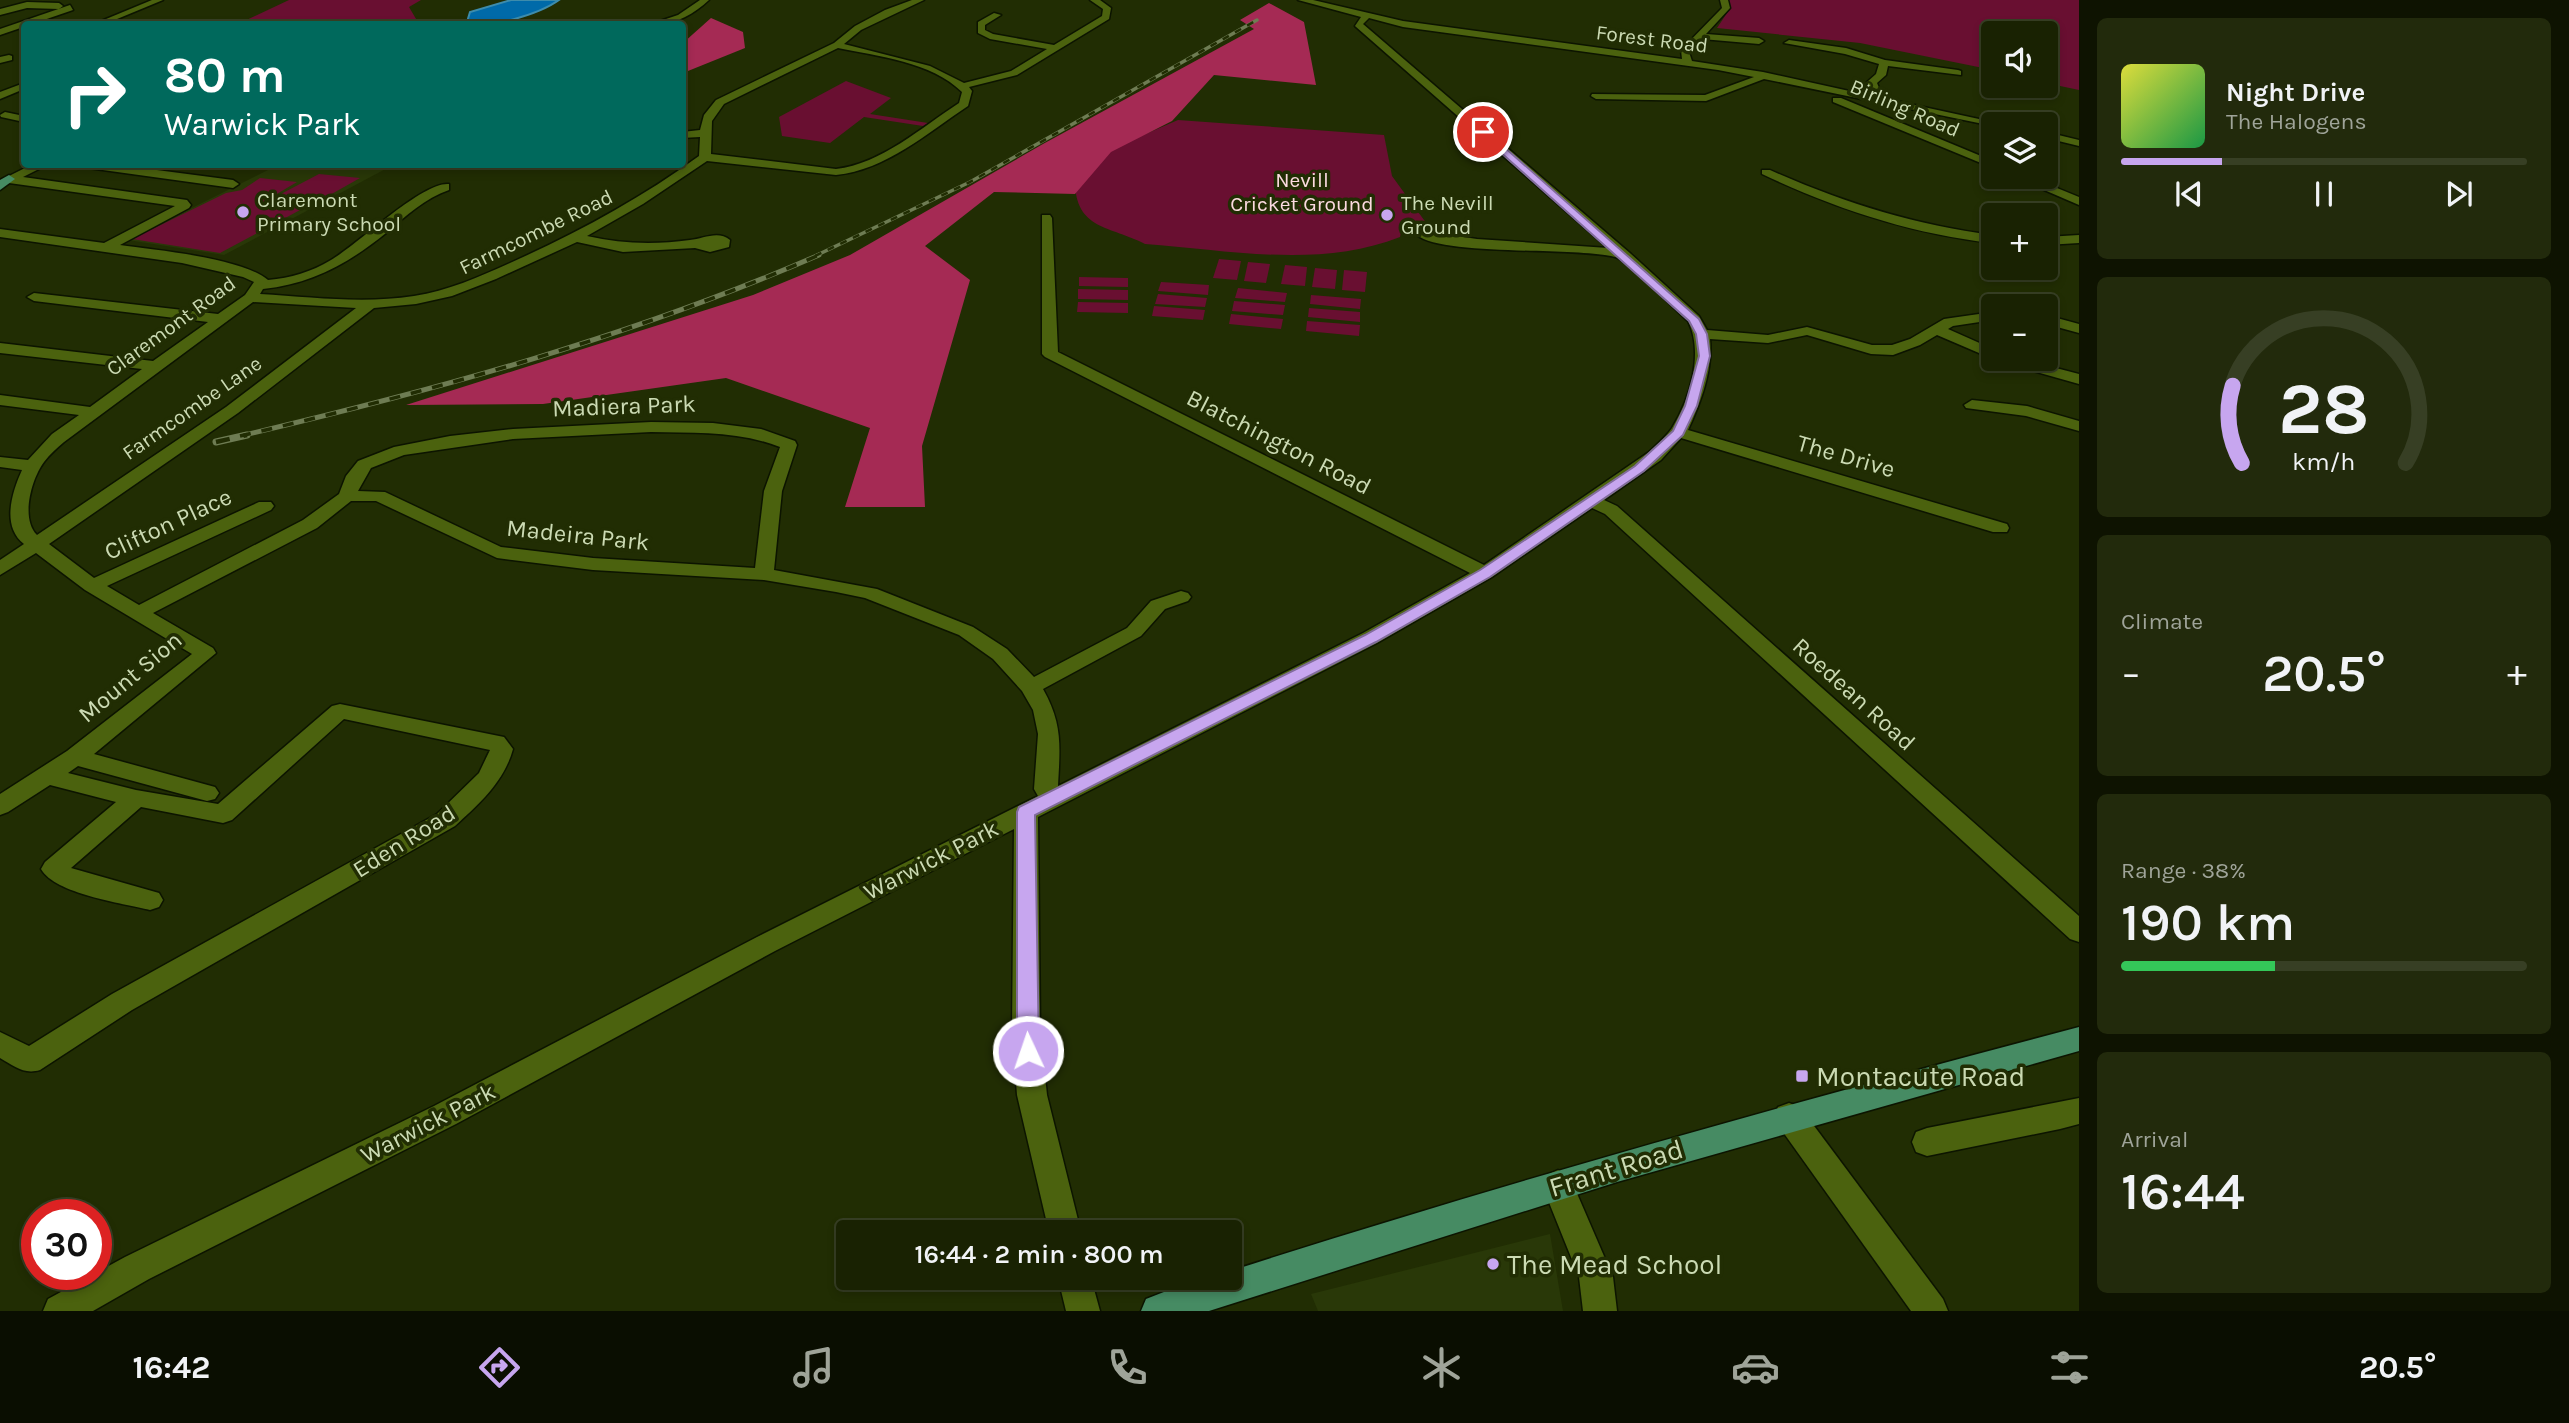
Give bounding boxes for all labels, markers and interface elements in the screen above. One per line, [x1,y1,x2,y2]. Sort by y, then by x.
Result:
street label: Forest Road [1595,20,1709,58]
map controls [1981,21,2058,371]
button: sound [1981,21,2058,98]
text: 80 m [164,47,286,104]
icon: right [49,49,140,140]
street label: Birling Road [1847,74,1963,142]
text: Night Drive [2226,77,2365,108]
pin [1453,102,1513,162]
text: Warwick Park [164,106,361,143]
text: The Halogens [2226,108,2366,135]
button: layers [1981,112,2058,189]
icon: arrive [1464,113,1502,151]
park label: Nevill Cricket Ground [1230,168,1374,216]
icon: previous [2170,175,2208,213]
icon: pause [2305,175,2343,213]
icon: next [2440,175,2478,213]
street label: Farmcombe Road [455,184,617,280]
place label: Claremont Primary School [257,188,401,236]
place label: The Nevill Ground [1401,191,1494,239]
button: + [1981,203,2058,280]
marker: Claremont Primary School [235,204,251,220]
marker: The Nevill Ground [1379,207,1395,223]
street label: Claremont Road [102,271,240,381]
button: − [1981,294,2058,371]
street label: Farmcombe Lane [118,351,266,465]
text: 28 [2278,366,2370,451]
street label: Blatchington Road [1182,383,1376,501]
street label: Madiera Park [552,390,696,422]
street label: The Drive [1794,429,1898,483]
text: km/h [2292,447,2356,476]
street label: Clifton Place [100,482,236,566]
street label: Madeira Park [505,514,651,556]
text: Climate [2121,608,2203,635]
street label: Mount Sion [73,626,187,728]
street label: Roedean Road [1787,632,1921,756]
text: 20.5° [2262,643,2386,704]
text: − [2121,651,2141,696]
text: + [2507,651,2527,696]
street label: Eden Road [348,799,460,883]
street label: Warwick Park [859,814,1003,906]
text: Range · 38% [2121,857,2246,884]
text: 190 km [2121,892,2295,953]
position arrow [991,1014,1065,1088]
place label: Montacute Road [1816,1060,2025,1093]
marker: Montacute Road [1794,1068,1810,1084]
street label: Warwick Park [356,1077,500,1169]
text: Arrival [2121,1126,2188,1153]
street label: Frant Road [1545,1132,1687,1204]
text: 16:44 [2121,1161,2245,1222]
speed limit sign: 30 [21,1199,112,1290]
text: 16:44 · 2 min · 800 m [914,1239,1164,1270]
place label: The Mead School [1507,1248,1722,1281]
marker: The Mead School [1485,1256,1501,1272]
icon: directions [475,1343,524,1392]
icon: music [789,1343,838,1392]
icon: phone [1103,1343,1152,1392]
icon: climate [1417,1343,1466,1392]
icon: car [1731,1343,1780,1392]
icon: filters [2045,1343,2094,1392]
text: 16:42 [132,1349,210,1386]
text: 20.5° [2359,1349,2436,1386]

